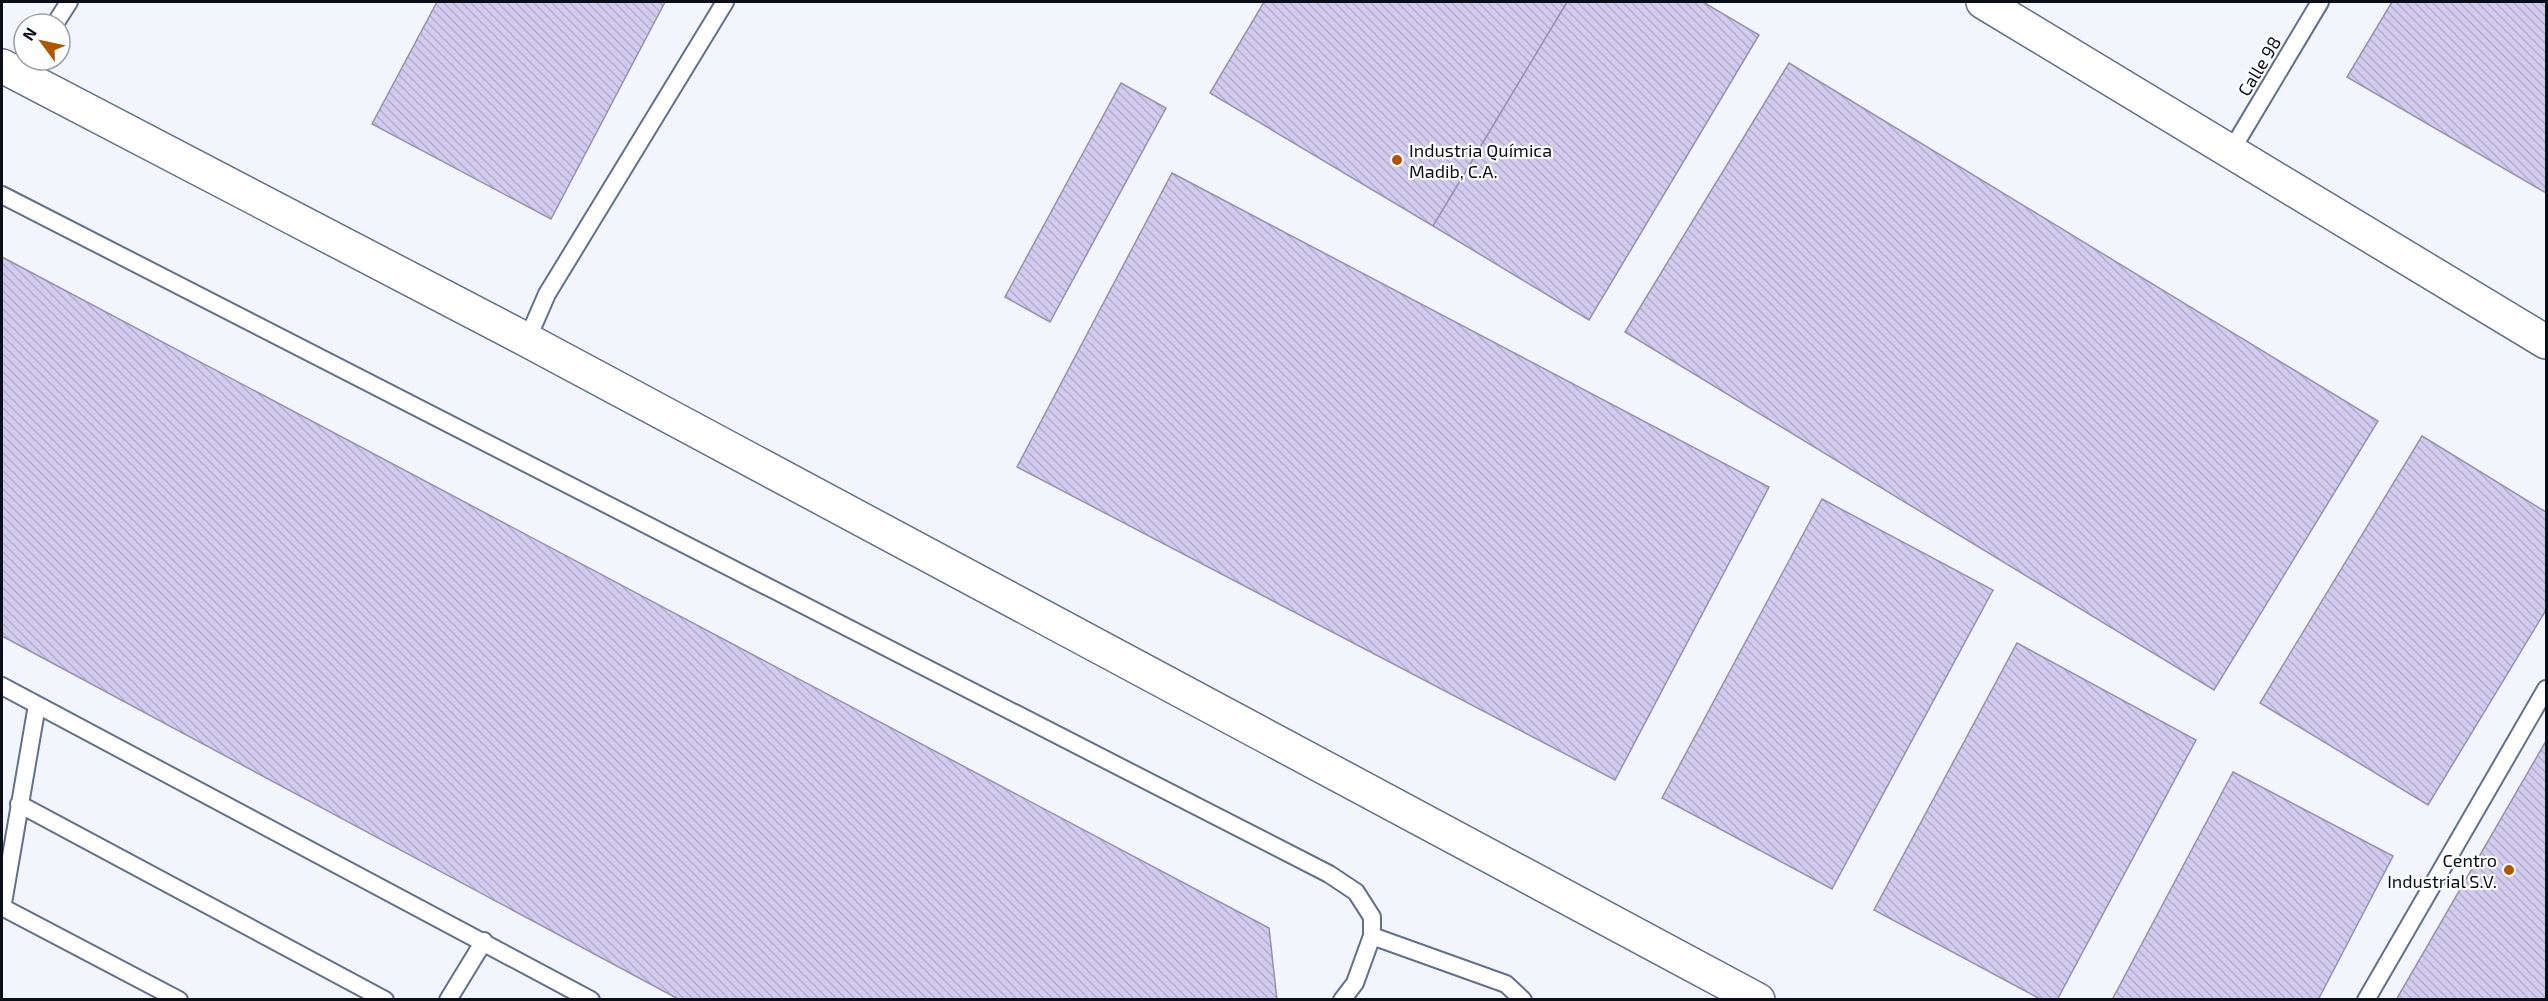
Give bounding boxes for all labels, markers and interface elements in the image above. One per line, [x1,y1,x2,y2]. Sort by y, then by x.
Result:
north arrow [12,12,72,72]
text: N [18,24,40,44]
street label: Calle 98 [2233,32,2285,100]
place label: Industria Química Madib, C.A. [1409,139,1552,182]
marker: Industria Química Madib, C.A. [1390,153,1404,167]
place label: Centro Industrial S.V. [2387,849,2497,892]
marker: Centro Industrial S.V. [2502,863,2516,877]

